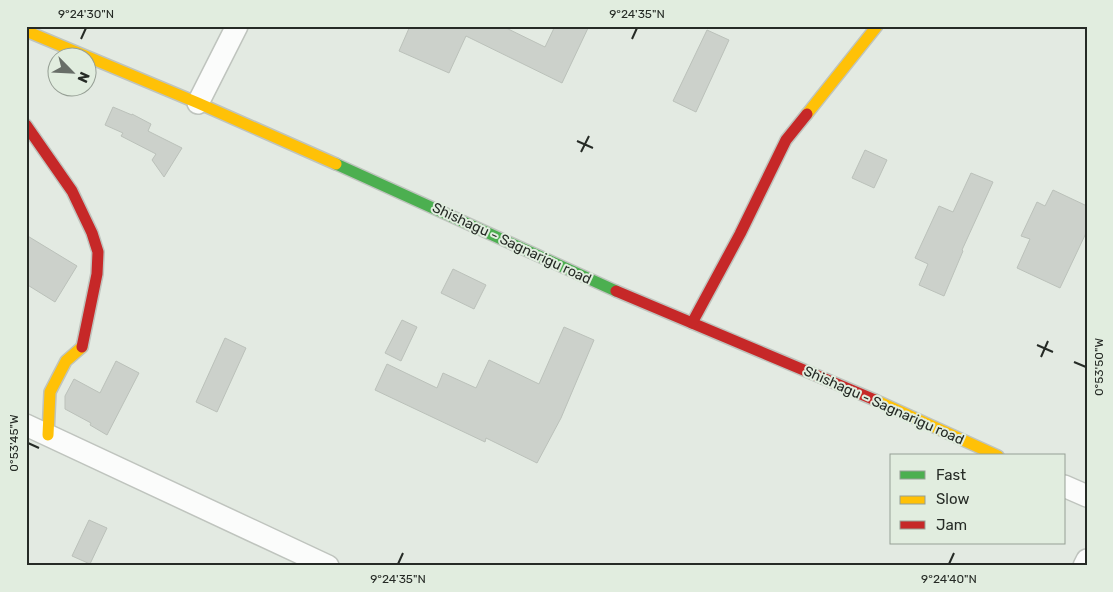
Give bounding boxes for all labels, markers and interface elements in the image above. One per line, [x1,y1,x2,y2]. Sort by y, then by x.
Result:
text: 9°24'30"N [58,7,114,21]
text: 9°24'35"N [609,7,665,21]
north arrow [48,48,98,98]
text: N [74,69,93,85]
street label: Shishagu - Sagnarigu road [430,199,594,288]
text: 0°53'50"W [1092,338,1106,396]
street label: Shishagu - Sagnarigu road [801,362,967,449]
text: 0°53'45"W [7,414,21,472]
legend [890,454,1066,544]
text: Fast [936,466,966,484]
text: Slow [936,490,969,508]
text: Jam [936,516,967,534]
text: 9°24'35"N [370,572,426,586]
text: 9°24'40"N [921,572,977,586]

